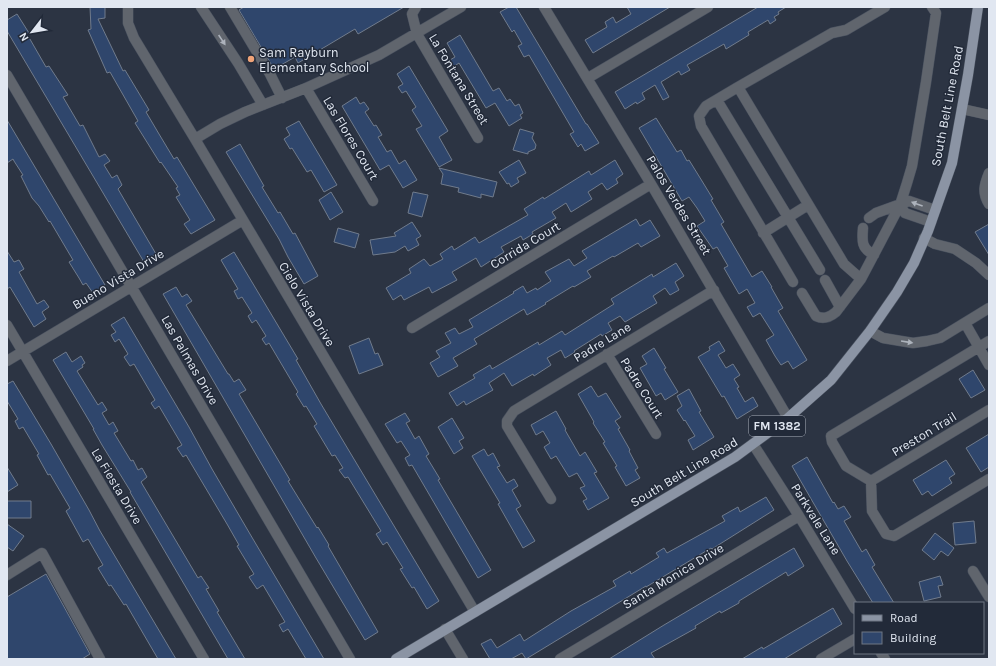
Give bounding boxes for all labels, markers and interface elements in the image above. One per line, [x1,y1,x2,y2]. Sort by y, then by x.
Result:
north arrow [12,12,52,52]
text: N [16,30,31,44]
street label: La Fontana Street [426,31,492,127]
one-way arrow [218,34,226,45]
street label: South Belt Line Road [928,44,966,168]
place label: Sam Rayburn Elementary School [259,45,369,75]
marker: Sam Rayburn Elementary School [246,54,256,64]
street label: Las Flores Court [320,94,382,182]
street label: Palos Verdes Street [643,153,715,257]
one-way arrow [911,200,923,206]
street label: Corrida Court [487,218,563,272]
street label: Bueno Vista Drive [69,246,167,312]
street label: Cielo Vista Drive [276,259,338,349]
street label: Las Palmas Drive [158,313,222,408]
street label: Padre Lane [571,319,634,365]
one-way arrow [901,339,913,345]
street label: Padre Court [617,355,667,421]
street label: Preston Trail [889,409,959,459]
road number: FM 1382 [749,416,805,436]
street label: South Belt Line Road [628,434,740,510]
street label: La Fiesta Drive [88,445,146,527]
street label: Parkvale Lane [788,481,844,558]
street label: Santa Monica Drive [620,540,726,612]
legend [854,602,984,654]
text: Road [890,611,918,625]
text: Building [890,631,937,645]

